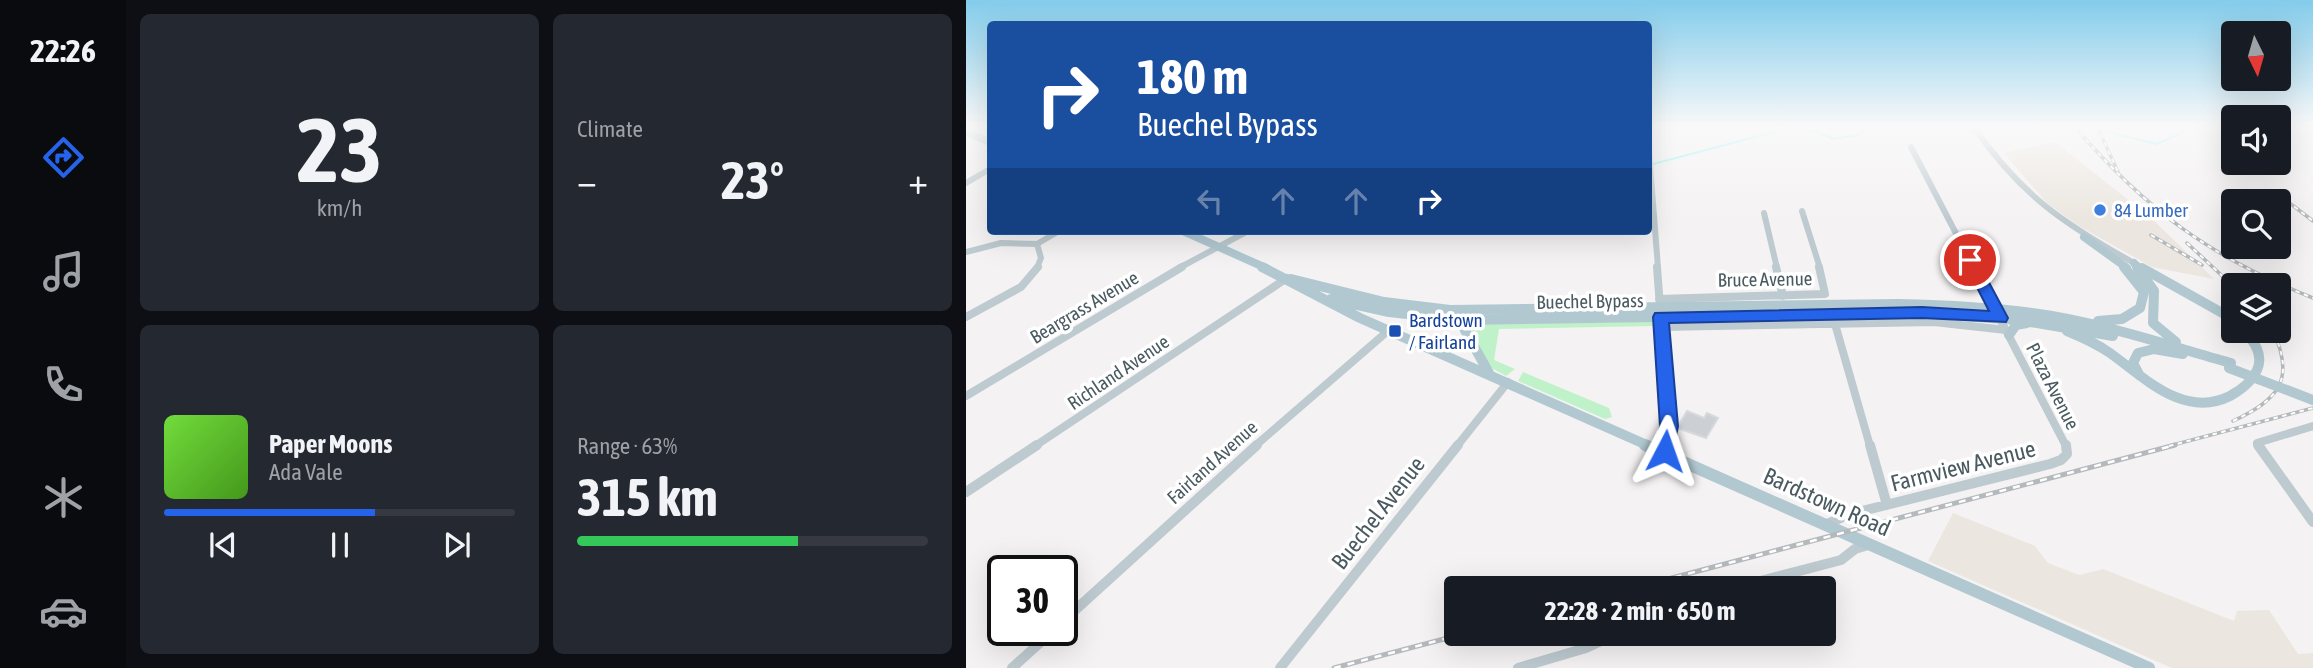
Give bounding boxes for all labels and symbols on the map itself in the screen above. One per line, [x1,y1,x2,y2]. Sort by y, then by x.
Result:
north arrow [2221,21,2291,91]
place label: 84 Lumber [2114,199,2188,221]
marker: 84 Lumber [2092,202,2108,218]
pin [1940,230,2000,290]
street label: Beargrass Avenue [1026,266,1142,348]
street label: Bruce Avenue [1717,267,1813,291]
street label: Buechel Bypass [1536,289,1644,313]
place label: Bardstown / Fairland [1409,309,1483,353]
marker: Bardstown / Fairland [1387,323,1403,339]
street label: Richland Avenue [1063,330,1173,414]
street label: Plaza Avenue [2022,339,2084,433]
position arrow [1628,414,1702,488]
street label: Fairland Avenue [1163,416,1261,508]
street label: Farmview Avenue [1888,435,2038,497]
street label: Buechel Avenue [1326,452,1430,574]
street label: Bardstown Road [1759,462,1895,542]
speed limit sign: 30 [987,555,1078,646]

